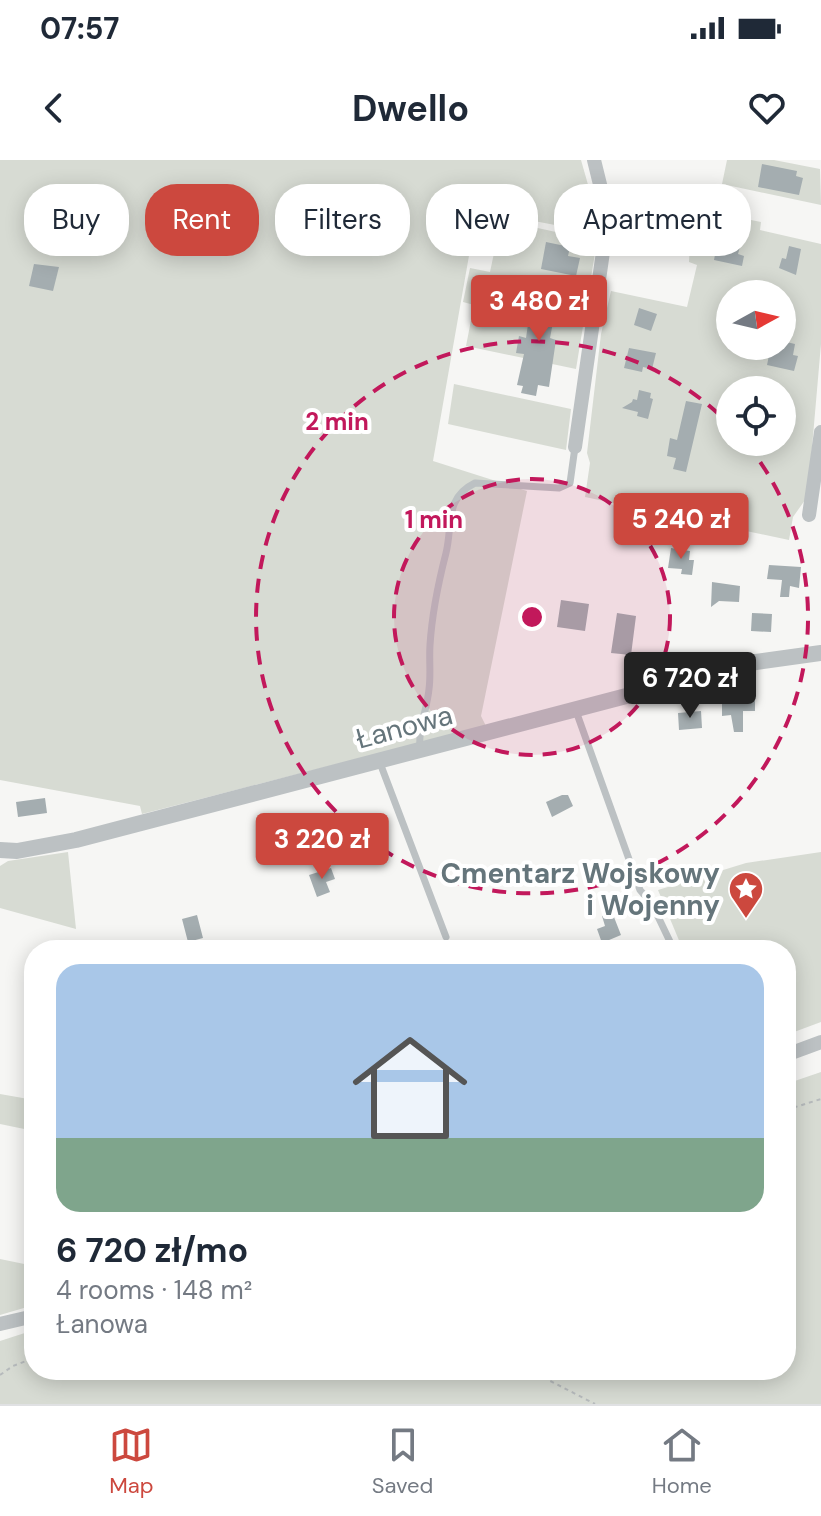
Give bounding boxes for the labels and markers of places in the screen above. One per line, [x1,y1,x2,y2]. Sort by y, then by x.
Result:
pin: 3 480 zł [456,275,622,343]
pin: 5 240 zł [598,493,764,561]
centre of rings [518,603,546,631]
pin: 6 720 zł [607,652,773,720]
pin: 3 220 zł [239,813,405,881]
place label: Cmentarz Wojskowy i Wojenny [440,855,720,924]
place icon: Cmentarz Wojskowy i Wojenny [727,870,765,920]

